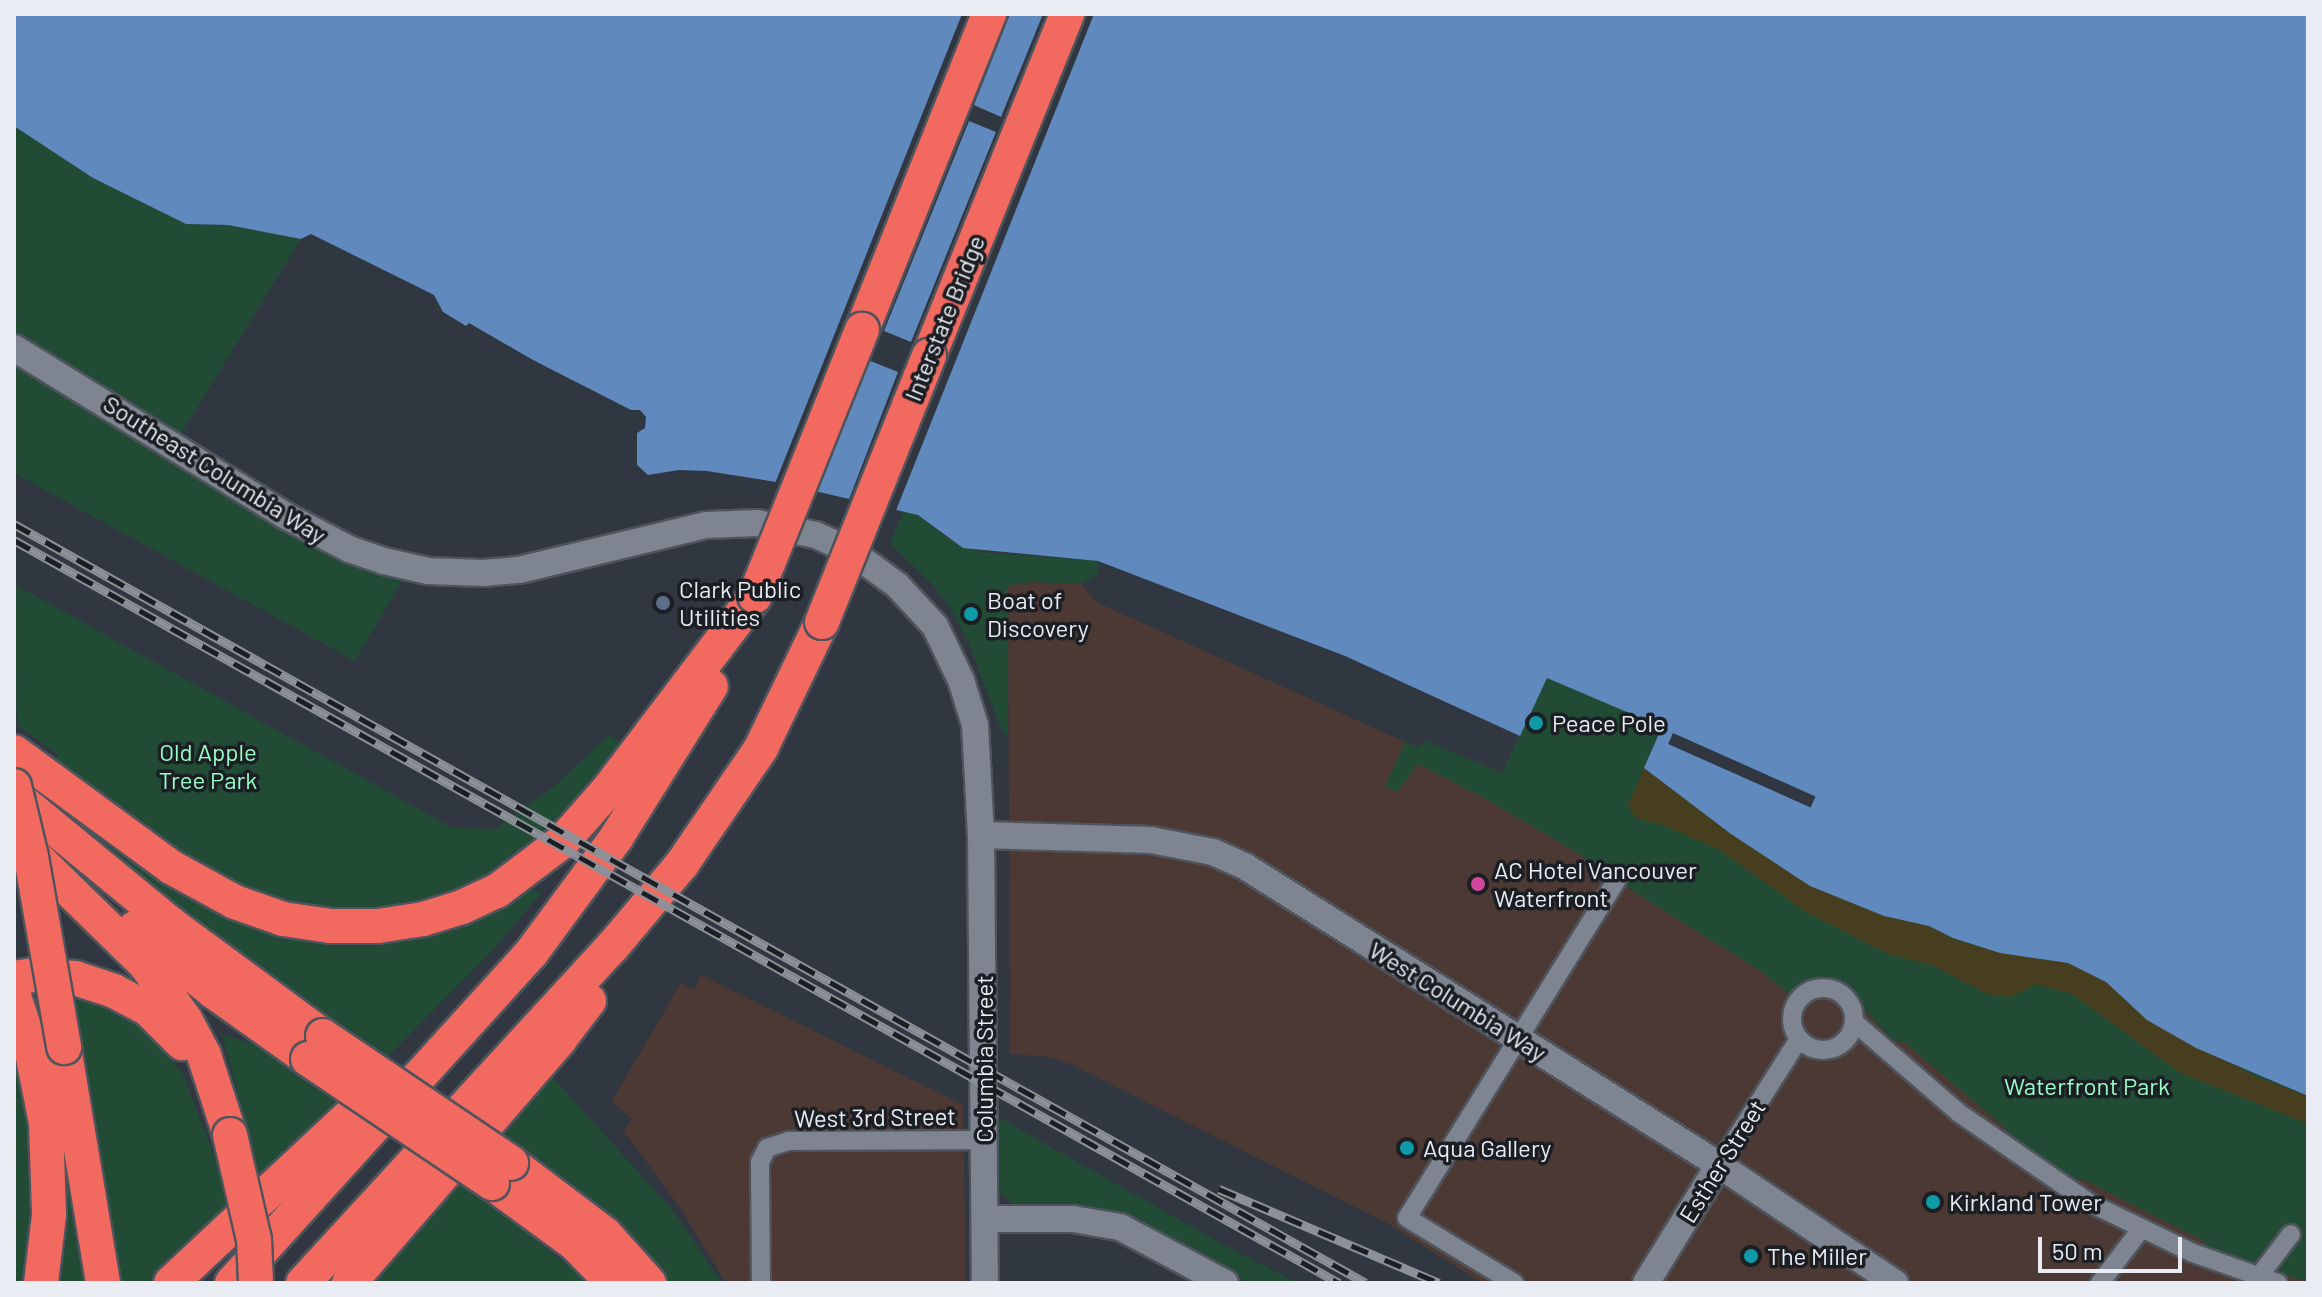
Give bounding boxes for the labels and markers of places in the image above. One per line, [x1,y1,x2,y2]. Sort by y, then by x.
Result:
place label: Clark Public Utilities [679,575,801,631]
place label: Boat of Discovery [987,586,1089,642]
marker: Clark Public Utilities [654,594,672,612]
marker: Boat of Discovery [962,605,980,623]
place label: Peace Pole [1552,709,1666,737]
marker: Peace Pole [1527,714,1545,732]
place label: AC Hotel Vancouver Waterfront [1494,856,1697,912]
marker: AC Hotel Vancouver Waterfront [1469,875,1487,893]
place label: Aqua Gallery [1423,1134,1551,1162]
marker: Aqua Gallery [1398,1139,1416,1157]
place label: Kirkland Tower [1949,1188,2102,1216]
marker: Kirkland Tower [1924,1193,1942,1211]
place label: The Miller [1767,1242,1867,1270]
marker: The Miller [1742,1247,1760,1265]

